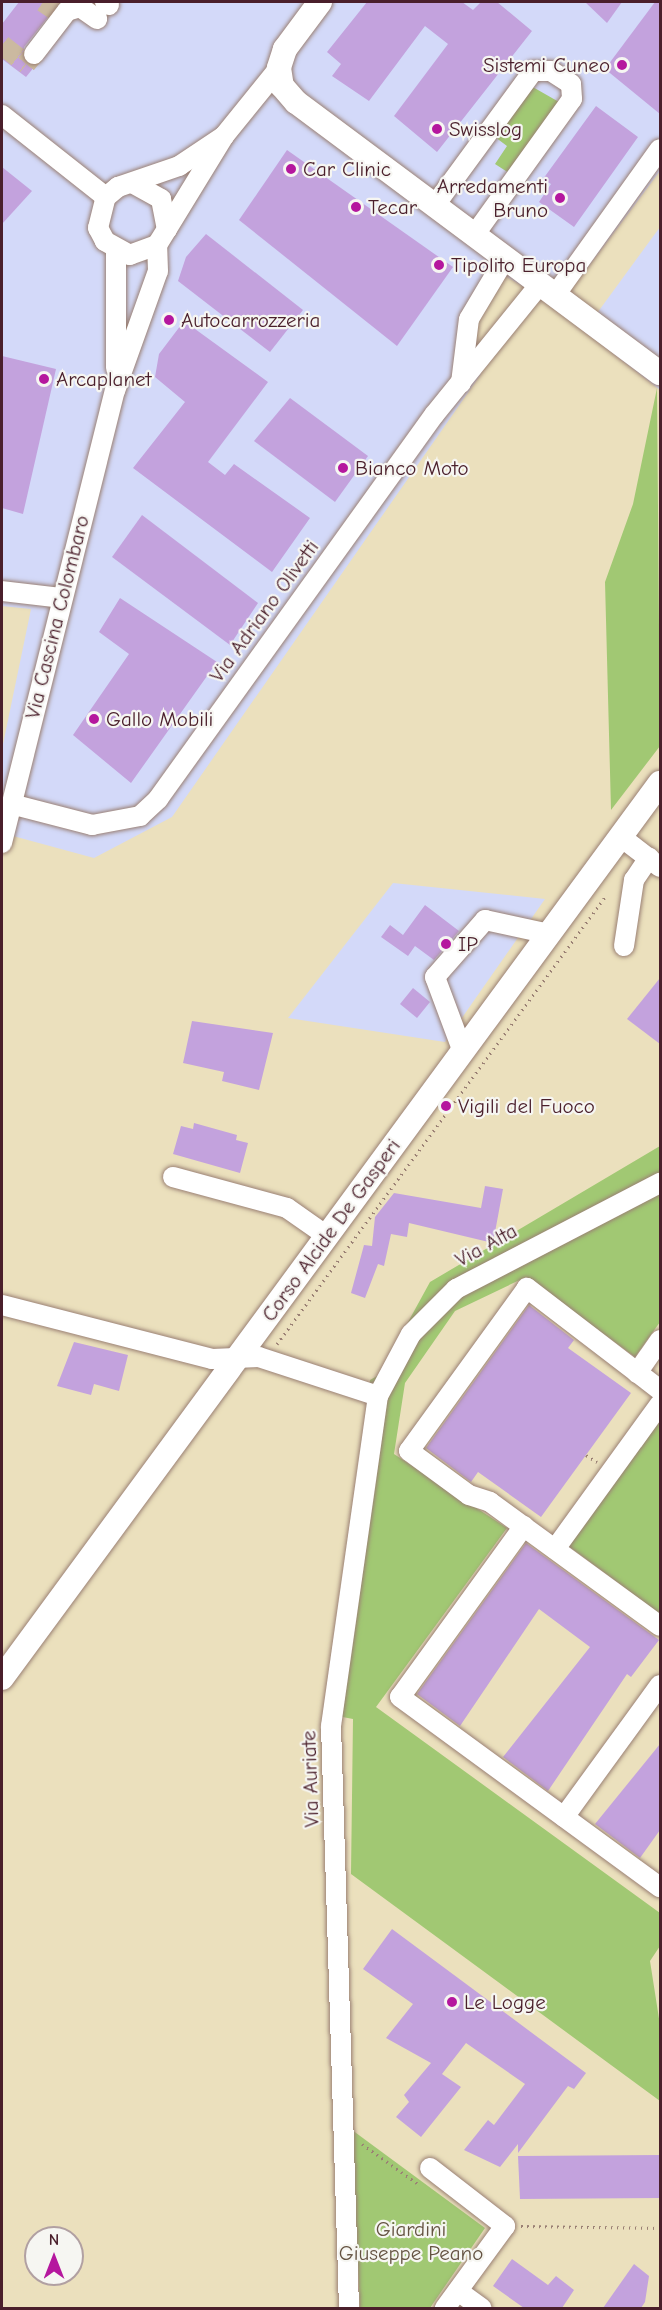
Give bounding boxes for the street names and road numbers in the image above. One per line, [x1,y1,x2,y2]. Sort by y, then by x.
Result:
street label: Via Cascina Colombaro [20,513,94,721]
street label: Via Adriano Olivetti [204,535,324,687]
street label: Corso Alcide De Gasperi [256,1134,406,1326]
street label: Via Alta [451,1218,521,1272]
street label: Via Auriate [296,1730,324,1828]

